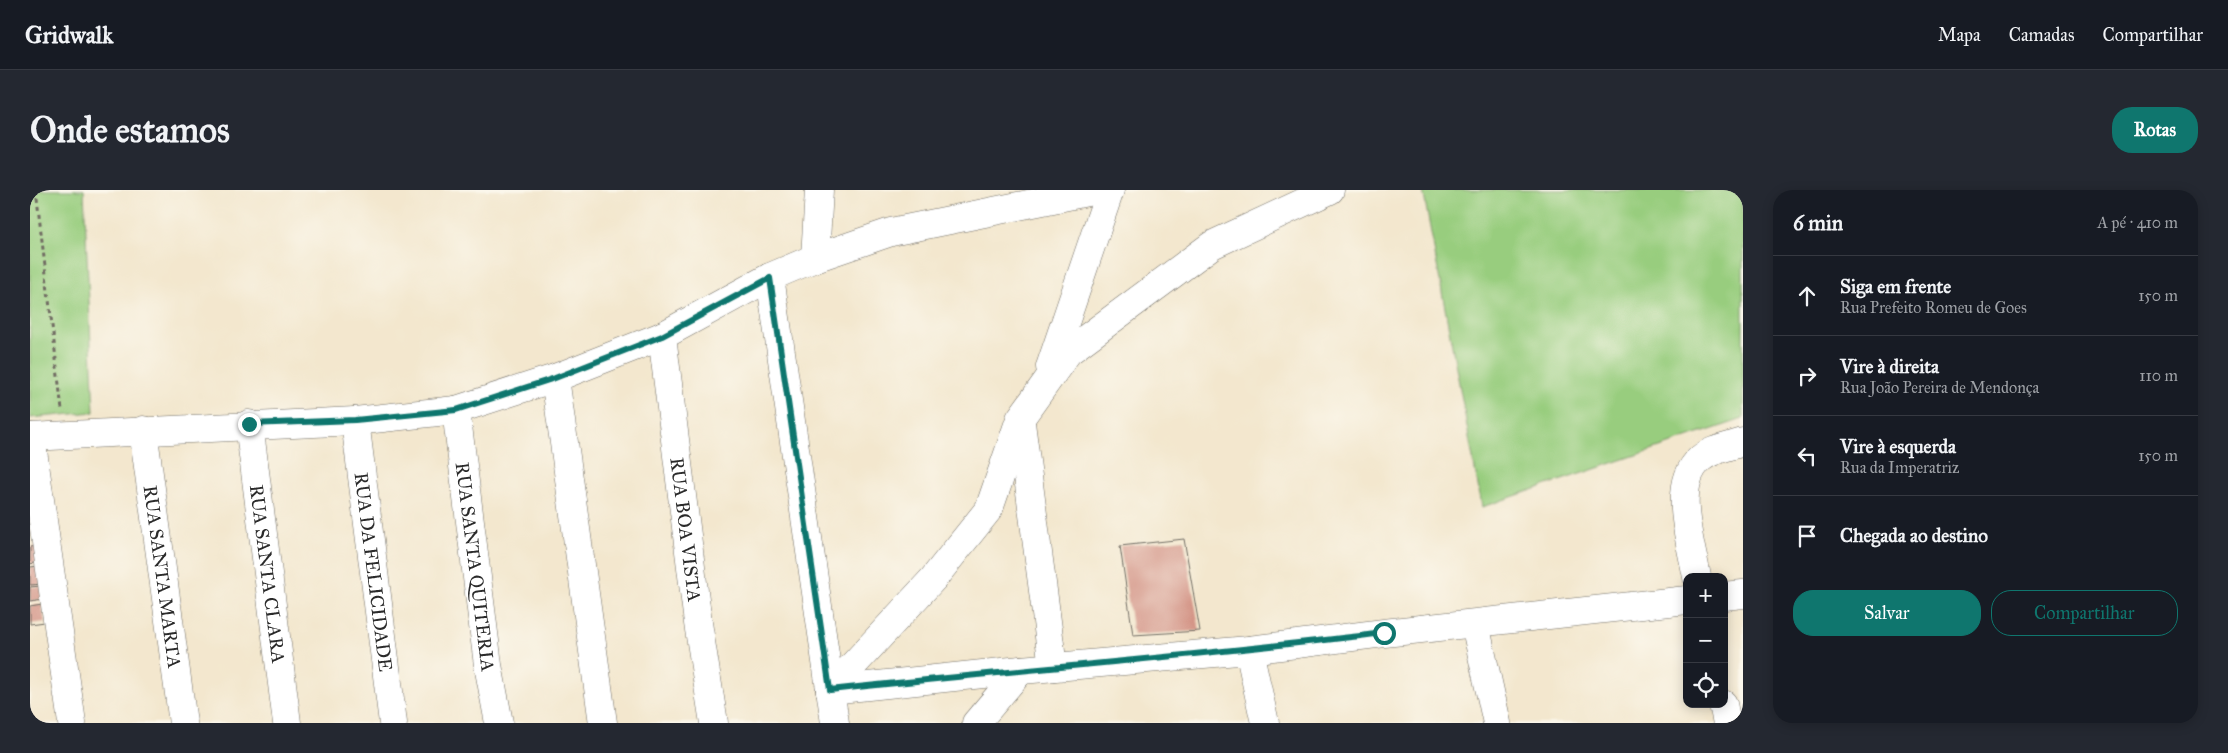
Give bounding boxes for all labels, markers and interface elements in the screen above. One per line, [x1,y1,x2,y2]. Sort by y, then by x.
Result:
text: Gridwalk [25,20,113,50]
text: Mapa [1938,24,1981,46]
text: Camadas [2009,24,2075,46]
text: Compartilhar [2103,24,2203,46]
button: Rotas [2112,107,2198,153]
text: Onde estamos [30,109,230,152]
text: 6 min [1793,210,1843,236]
text: A pé · 410 m [2097,213,2178,232]
text: Siga em frente [1840,275,1951,298]
icon: ahead [1793,282,1821,310]
text: 150 m [2138,286,2178,305]
text: Rua Prefeito Romeu de Goes [1840,298,2027,317]
text: Vire à direita [1840,355,1939,378]
icon: right [1793,362,1821,390]
text: 110 m [2139,366,2178,385]
text: Rua João Pereira de Mendonça [1840,378,2039,397]
route end [238,413,261,436]
text: Vire à esquerda [1840,435,1956,458]
icon: left [1793,442,1821,470]
text: 150 m [2138,446,2178,465]
street label: RUA BOA VISTA [666,456,707,603]
text: Rua da Imperatriz [1840,458,1959,477]
street label: RUA SANTA QUITERIA [451,461,500,673]
street label: RUA DA FELICIDADE [350,471,398,673]
street label: RUA SANTA CLARA [245,483,291,665]
street label: RUA SANTA MARTA [139,484,187,670]
icon: arrive [1793,522,1821,550]
text: Chegada ao destino [1840,524,1988,547]
map controls [1683,573,1728,708]
button: + [1683,573,1728,618]
button: Salvar [1793,590,1981,636]
button: Compartilhar [1991,590,2178,636]
button: − [1683,618,1728,663]
route start [1373,622,1396,645]
button: locate [1683,663,1728,708]

